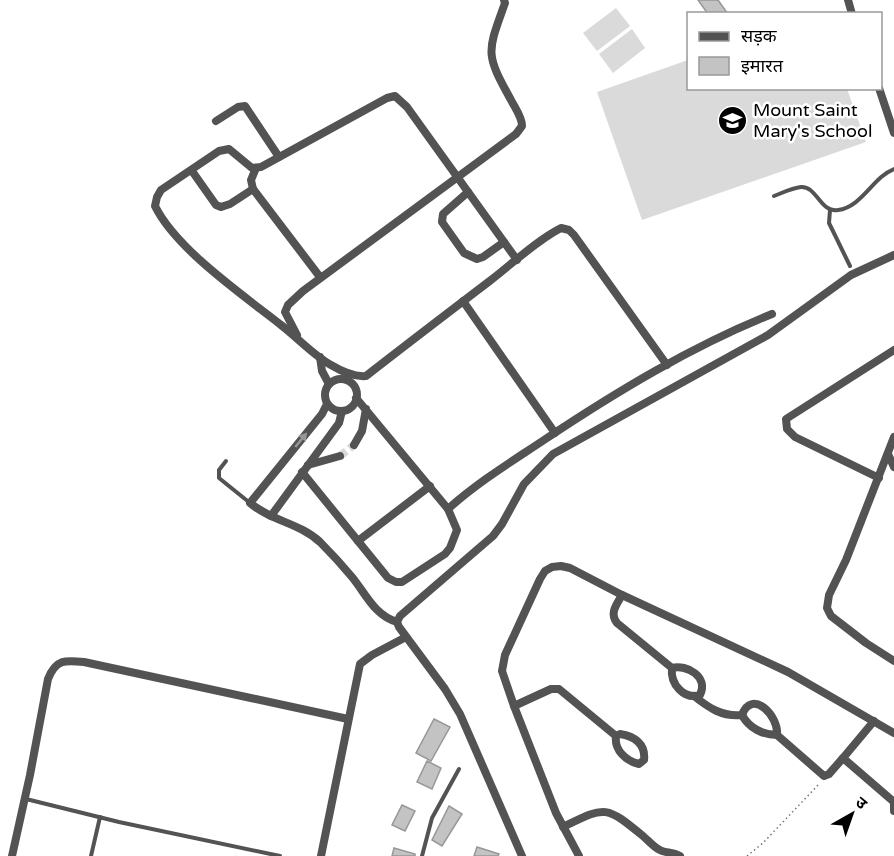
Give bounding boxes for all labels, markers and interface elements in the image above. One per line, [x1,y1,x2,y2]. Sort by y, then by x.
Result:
legend [687,12,882,90]
text: सड़क [741,25,778,47]
text: इमारत [741,55,784,77]
place label: Mount Saint Mary's School [753,99,872,142]
school or university icon: Mount Saint Mary's School [716,104,748,136]
one-way arrow [294,433,307,448]
north arrow [822,784,882,844]
text: उ [851,793,871,814]

